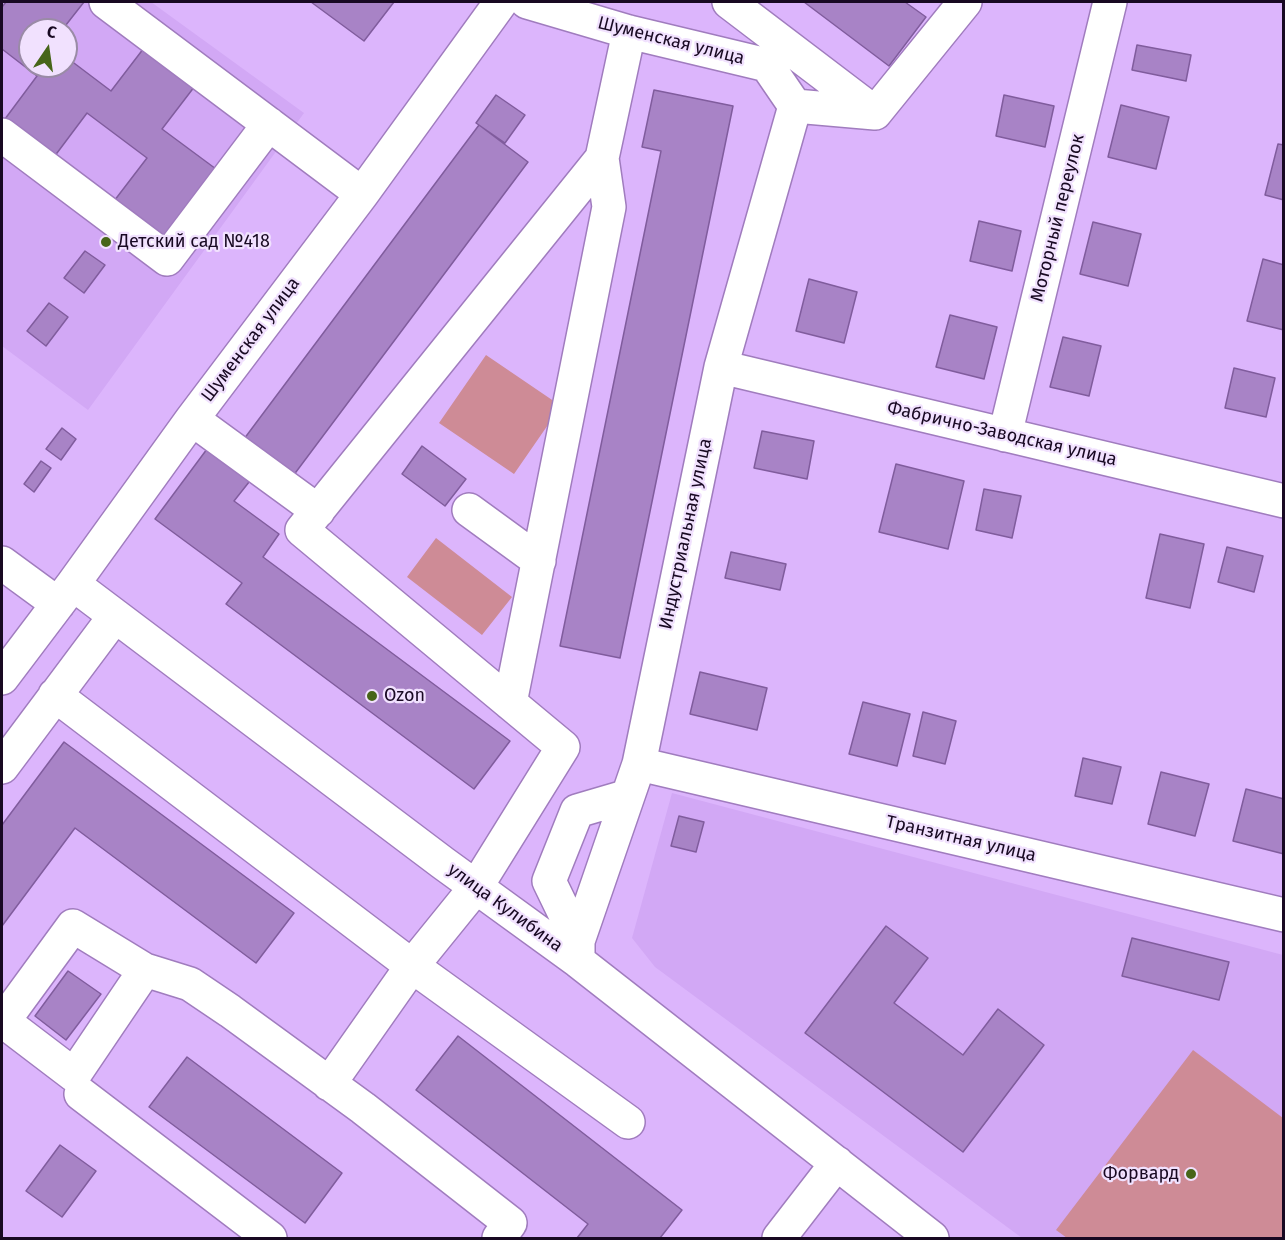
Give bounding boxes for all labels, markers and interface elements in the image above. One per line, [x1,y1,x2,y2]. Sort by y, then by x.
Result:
street label: Шуменская улица [595,12,747,70]
north arrow [18,18,78,78]
text: С [45,22,58,42]
street label: Моторный переулок [1027,132,1089,304]
place label: Детский сад №418 [118,231,270,253]
marker: Детский сад №418 [99,235,113,249]
street label: Шуменская улица [197,273,305,407]
street label: Фабрично-Заводская улица [885,397,1119,471]
street label: Индустриальная улица [655,437,717,631]
place label: Ozon [384,685,425,707]
marker: Ozon [365,689,379,703]
street label: Транзитная улица [884,811,1038,867]
street label: улица Кулибина [443,859,567,957]
place label: Форвард [1103,1163,1179,1185]
marker: Форвард [1184,1167,1198,1181]

